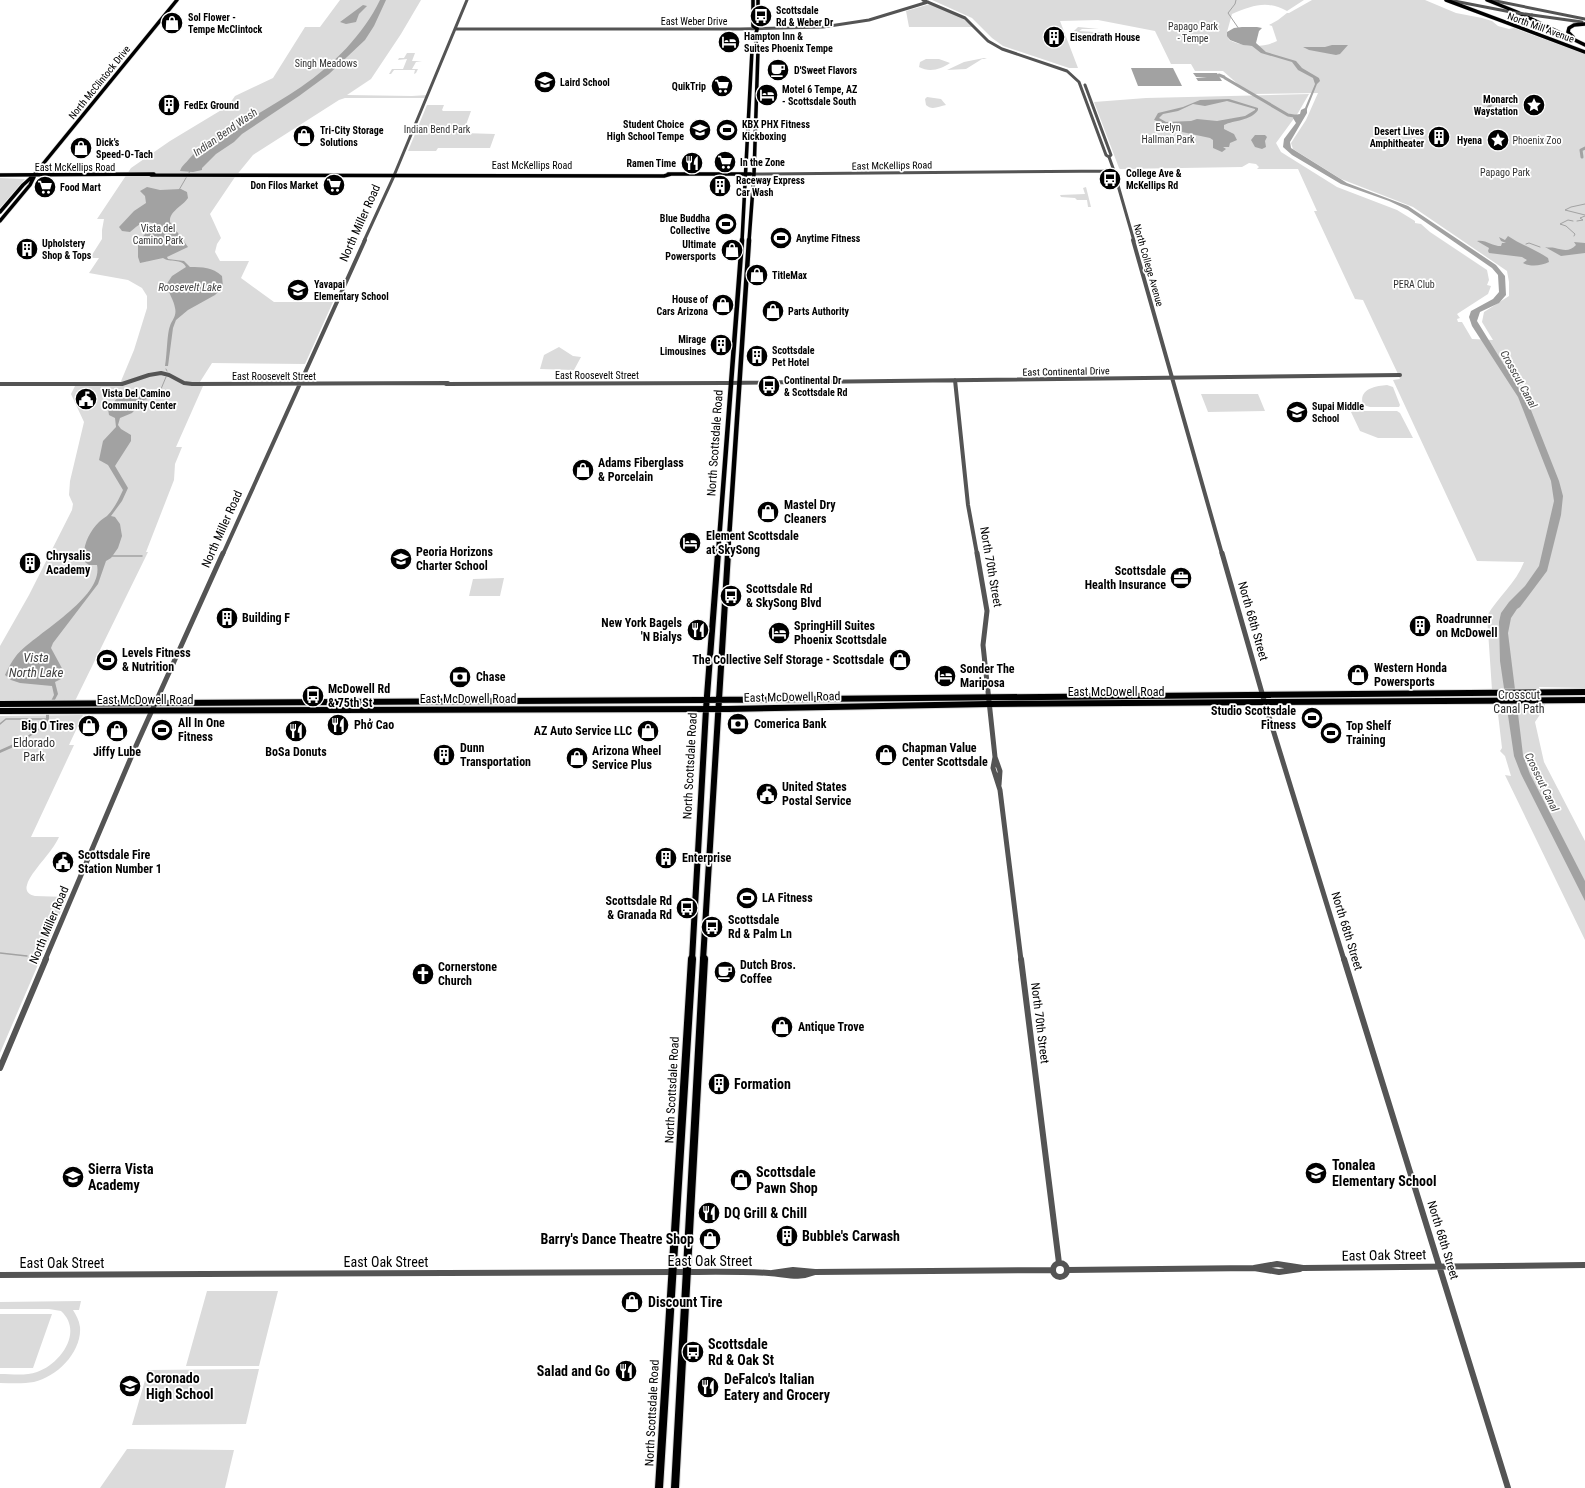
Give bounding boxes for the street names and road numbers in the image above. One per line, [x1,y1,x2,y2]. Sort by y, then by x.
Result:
street label: North Mill Avenue [1506,10,1576,45]
street label: East Weber Drive [661,16,728,27]
street label: North McClintock Drive [66,43,133,121]
street label: East McKellips Road [852,159,932,172]
street label: East McKellips Road [492,160,572,171]
street label: East McKellips Road [35,162,115,173]
street label: North Miller Road [337,182,383,264]
street label: North College Avenue [1131,223,1166,308]
street label: East Continental Drive [1022,365,1110,378]
street label: East Roosevelt Street [555,370,639,381]
street label: East Roosevelt Street [232,371,316,382]
street label: North Scottsdale Road [704,389,726,497]
street label: North Miller Road [199,488,245,570]
street label: North 70th Street [977,526,1005,609]
street label: North 68th Street [1235,580,1271,663]
street label: East McDowell Road [1068,685,1164,699]
street label: East McDowell Road [744,689,841,705]
street label: East McDowell Road [420,692,516,706]
street label: East McDowell Road [97,693,193,707]
street label: North Scottsdale Road [680,712,700,820]
street label: North Miller Road [26,884,72,966]
street label: North 68th Street [1328,890,1366,972]
street label: North 70th Street [1028,982,1052,1065]
street label: North Scottsdale Road [662,1036,682,1144]
street label: North 68th Street [1424,1199,1462,1281]
street label: East Oak Street [1341,1246,1427,1264]
street label: East Oak Street [668,1253,752,1269]
street label: East Oak Street [344,1254,428,1270]
street label: East Oak Street [20,1255,104,1271]
street label: North Scottsdale Road [642,1359,662,1467]

